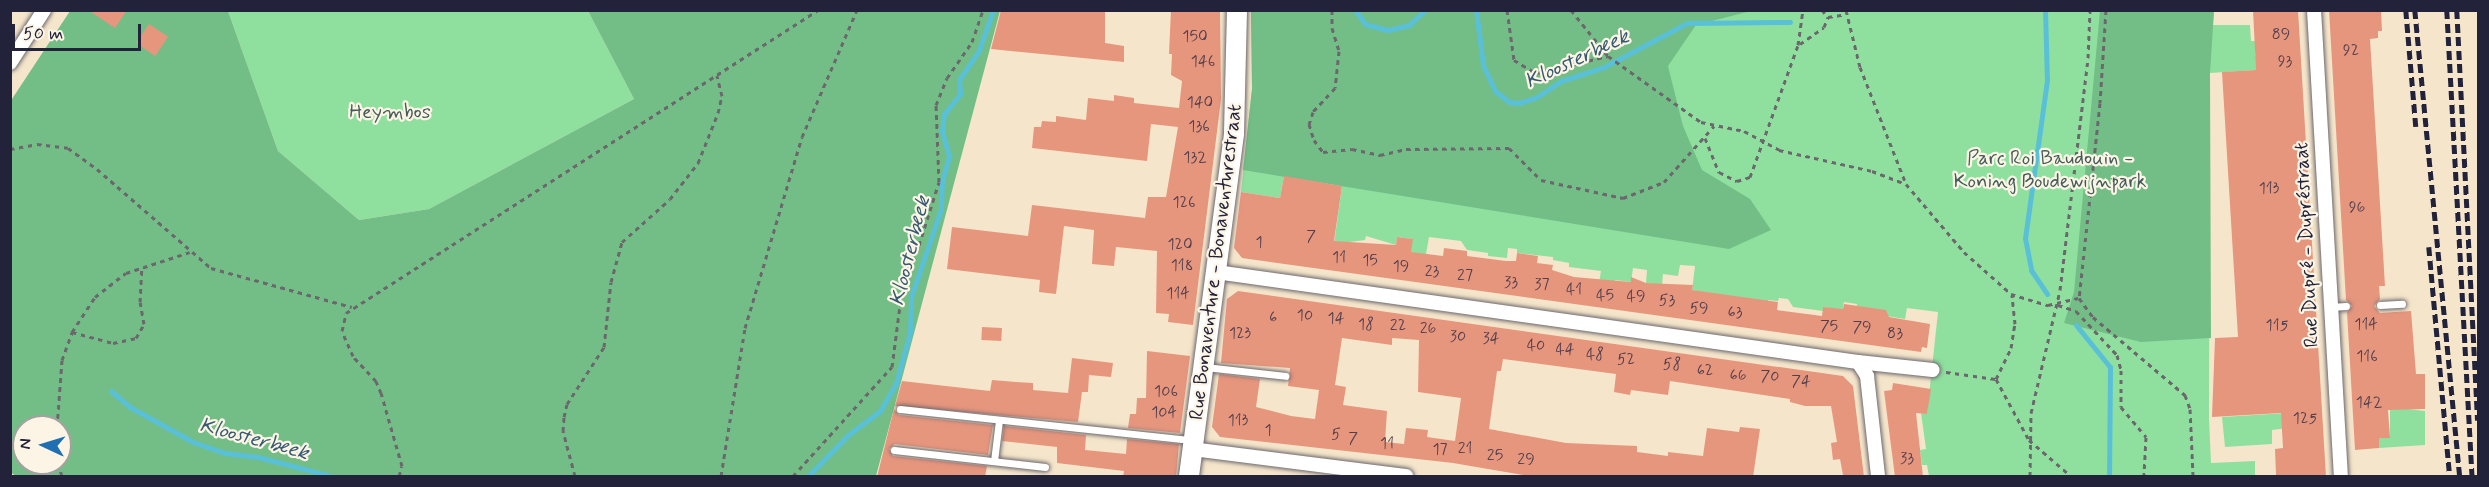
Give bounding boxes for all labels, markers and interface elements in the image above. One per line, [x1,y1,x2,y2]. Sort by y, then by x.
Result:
scale bar [15,12,144,50]
text: 50 m [23,22,63,46]
water label: Kloosterbeek [1521,24,1633,94]
house number: 89 [2272,25,2290,45]
house number: 150 [1182,27,1208,47]
house number: 92 [2343,41,2359,61]
house number: 146 [1191,52,1215,72]
house number: 93 [2278,52,2292,72]
house number: 140 [1187,93,1213,113]
park label: Heymbos [349,100,431,124]
street label: Rue Bonaventure - Bonaventurestraat [1185,103,1247,421]
house number: 136 [1188,117,1210,137]
street label: Rue Dupré - Dupréstraat [2290,143,2324,347]
park label: Parc Roi Baudouin - Koning Boudewijnpark [1955,147,2145,194]
house number: 132 [1183,148,1207,168]
house number: 113 [2259,179,2279,199]
house number: 126 [1172,193,1196,213]
water label: Kloosterbeek [884,194,936,308]
house number: 96 [2349,198,2365,218]
house number: 7 [1306,227,1316,247]
house number: 1 [1255,233,1263,253]
house number: 120 [1167,235,1193,255]
house number: 11 [1332,248,1346,268]
house number: 15 [1362,251,1378,271]
house number: 118 [1171,256,1193,276]
house number: 19 [1393,257,1409,277]
house number: 23 [1425,262,1439,282]
house number: 27 [1457,266,1473,286]
house number: 33 [1504,273,1518,293]
house number: 37 [1534,275,1550,295]
house number: 41 [1566,280,1582,300]
house number: 114 [1166,284,1190,304]
house number: 45 [1596,286,1614,306]
house number: 49 [1627,287,1645,307]
house number: 53 [1659,291,1675,311]
house number: 59 [1689,299,1709,319]
house number: 63 [1728,303,1742,323]
house number: 10 [1297,306,1313,326]
house number: 6 [1269,308,1277,328]
house number: 14 [1328,309,1344,329]
house number: 18 [1358,315,1374,335]
house number: 114 [2354,315,2378,335]
house number: 22 [1390,316,1406,336]
house number: 115 [2266,316,2288,336]
house number: 75 [1820,317,1838,337]
house number: 79 [1852,318,1872,338]
house number: 26 [1420,319,1436,339]
house number: 123 [1229,324,1251,344]
house number: 83 [1887,324,1903,344]
house number: 30 [1450,327,1466,347]
house number: 34 [1483,329,1499,349]
house number: 40 [1527,336,1545,356]
house number: 44 [1555,340,1575,360]
house number: 48 [1586,345,1604,365]
house number: 116 [2356,347,2378,367]
house number: 52 [1617,350,1635,370]
house number: 58 [1663,355,1681,375]
house number: 62 [1697,361,1713,381]
house number: 66 [1729,366,1747,386]
house number: 70 [1761,367,1779,387]
house number: 74 [1791,372,1811,392]
house number: 106 [1154,382,1178,402]
house number: 142 [2356,393,2382,413]
house number: 104 [1151,403,1177,423]
house number: 125 [2293,409,2317,429]
house number: 113 [1228,411,1248,431]
water label: Kloosterbeek [197,412,311,466]
north arrow [12,415,72,475]
house number: 1 [1264,421,1272,441]
house number: 5 [1331,425,1341,445]
house number: 7 [1348,429,1358,449]
house number: 11 [1380,434,1394,454]
text: N [15,438,36,450]
house number: 21 [1458,439,1472,459]
house number: 17 [1432,440,1448,460]
house number: 25 [1487,446,1503,466]
house number: 33 [1900,449,1914,469]
house number: 29 [1517,450,1535,470]

